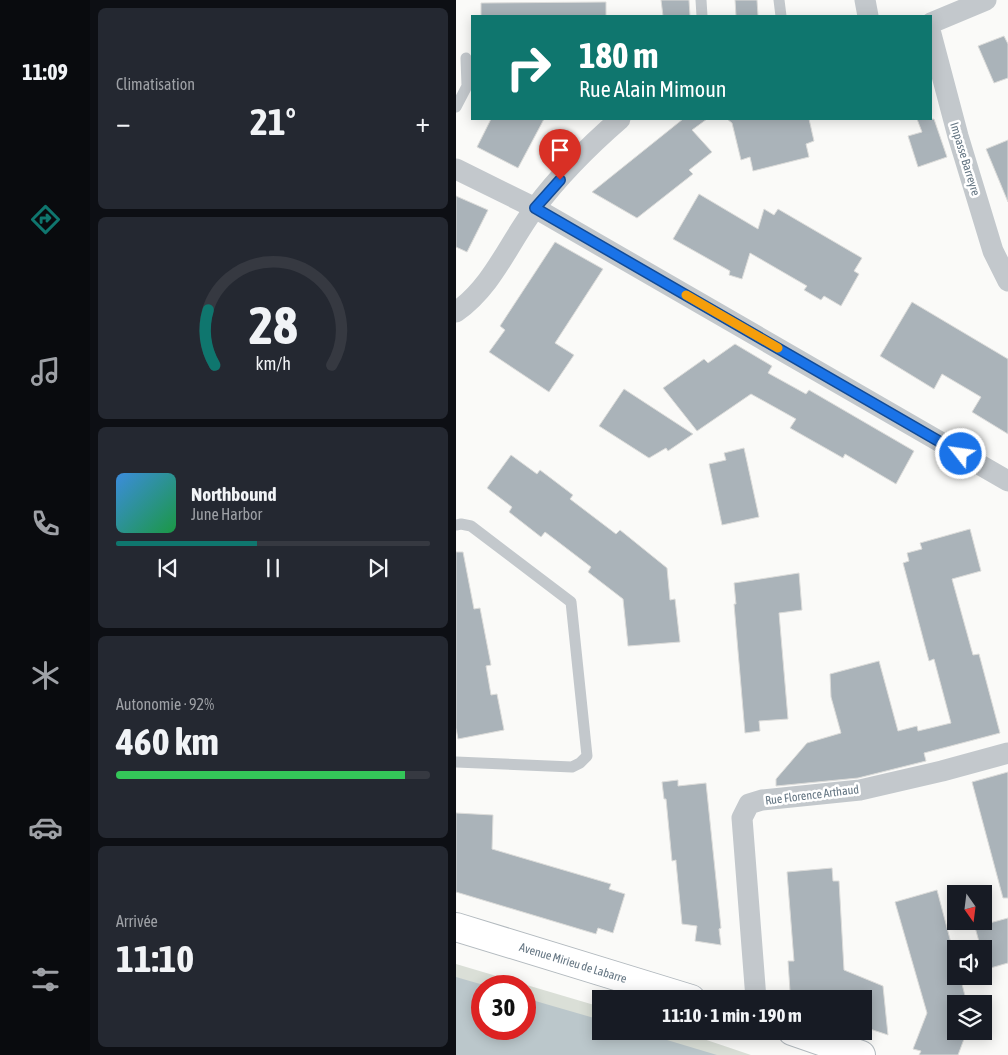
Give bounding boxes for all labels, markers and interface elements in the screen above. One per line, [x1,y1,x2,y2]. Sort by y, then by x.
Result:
icon: right [496,35,561,100]
text: 180 m [579,35,658,75]
text: 11:09 [22,59,68,85]
text: Climatisation [116,75,195,93]
text: Rue Alain Mimoun [579,76,727,102]
text: 21° [250,100,296,143]
text: − [116,106,131,138]
text: + [415,106,430,138]
street label: Impasse Barreyre [947,121,983,197]
pin [539,129,581,180]
icon: arrive [546,136,574,164]
icon: directions [28,202,63,237]
text: 28 [249,295,297,355]
text: km/h [255,353,291,374]
icon: music [28,354,63,389]
position arrow [934,427,986,479]
text: Northbound [191,483,277,505]
text: June Harbor [191,505,262,523]
icon: phone [28,506,63,541]
icon: previous [154,554,182,582]
icon: pause [259,554,287,582]
icon: next [364,554,392,582]
icon: climate [28,658,63,693]
text: Autonomie · 92% [116,695,214,713]
text: 460 km [116,720,219,763]
street label: Rue Florence Arthaud [764,782,860,808]
icon: car [28,810,63,845]
north arrow [947,885,992,930]
map controls [947,885,992,1040]
text: Arrivée [116,912,158,930]
text: 11:10 [116,937,194,980]
street label: Avenue Mirieu de Labarre [518,940,628,986]
button: sound [947,940,992,985]
icon: filters [28,962,63,997]
speed limit sign: 30 [471,975,536,1040]
button: layers [947,995,992,1040]
text: 11:10 · 1 min · 190 m [662,1004,802,1026]

